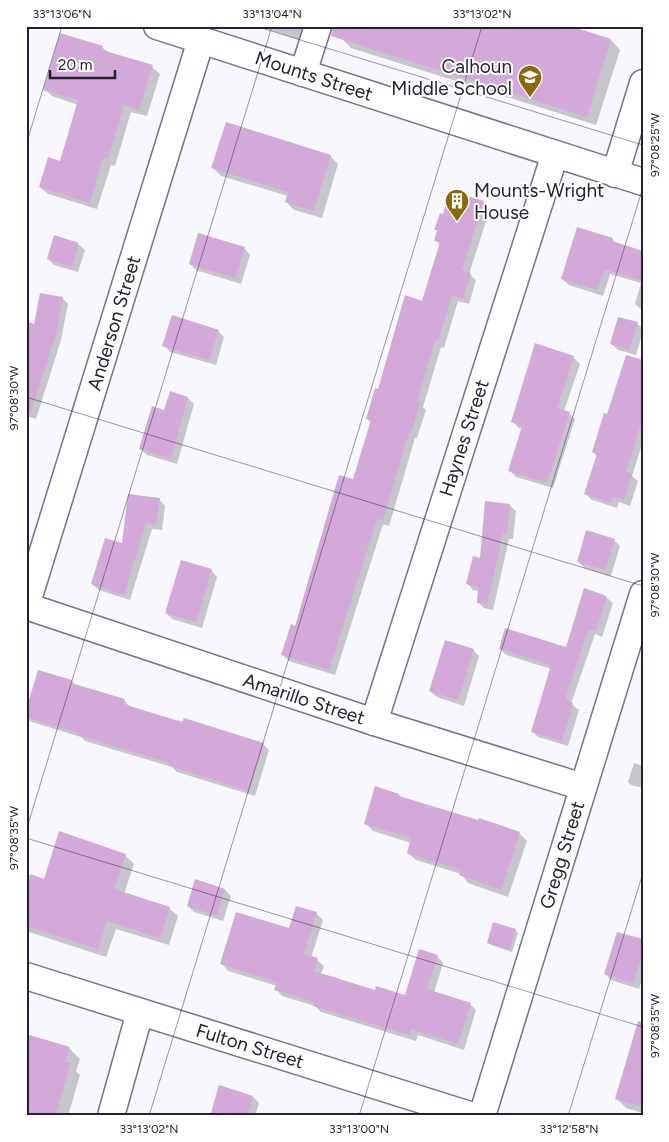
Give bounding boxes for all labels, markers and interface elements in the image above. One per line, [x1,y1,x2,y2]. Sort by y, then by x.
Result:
text: 33°13'06"N [33,7,91,21]
text: 33°13'04"N [242,7,302,21]
text: 33°13'02"N [453,7,511,21]
street label: Mounts Street [252,46,376,106]
scale bar [50,48,115,80]
place label: Calhoun Middle School [391,55,512,100]
text: 20 m [58,56,92,74]
school or university icon: Calhoun Middle School [517,64,543,98]
text: 97°08'25"W [648,112,662,177]
place label: Mounts-Wright House [474,179,604,224]
building icon: Mounts-Wright House [444,188,470,222]
street label: Anderson Street [83,253,145,393]
text: 97°08'30"W [7,365,21,430]
street label: Haynes Street [434,377,494,499]
text: 97°08'30"W [648,552,662,617]
street label: Amarillo Street [240,668,368,730]
street label: Gregg Street [535,798,589,912]
text: 97°08'35"W [7,806,21,870]
text: 97°08'35"W [648,994,662,1058]
street label: Fulton Street [193,1019,307,1073]
text: 33°13'02"N [120,1122,178,1136]
text: 33°13'00"N [329,1122,389,1136]
text: 33°12'58"N [540,1122,598,1136]

